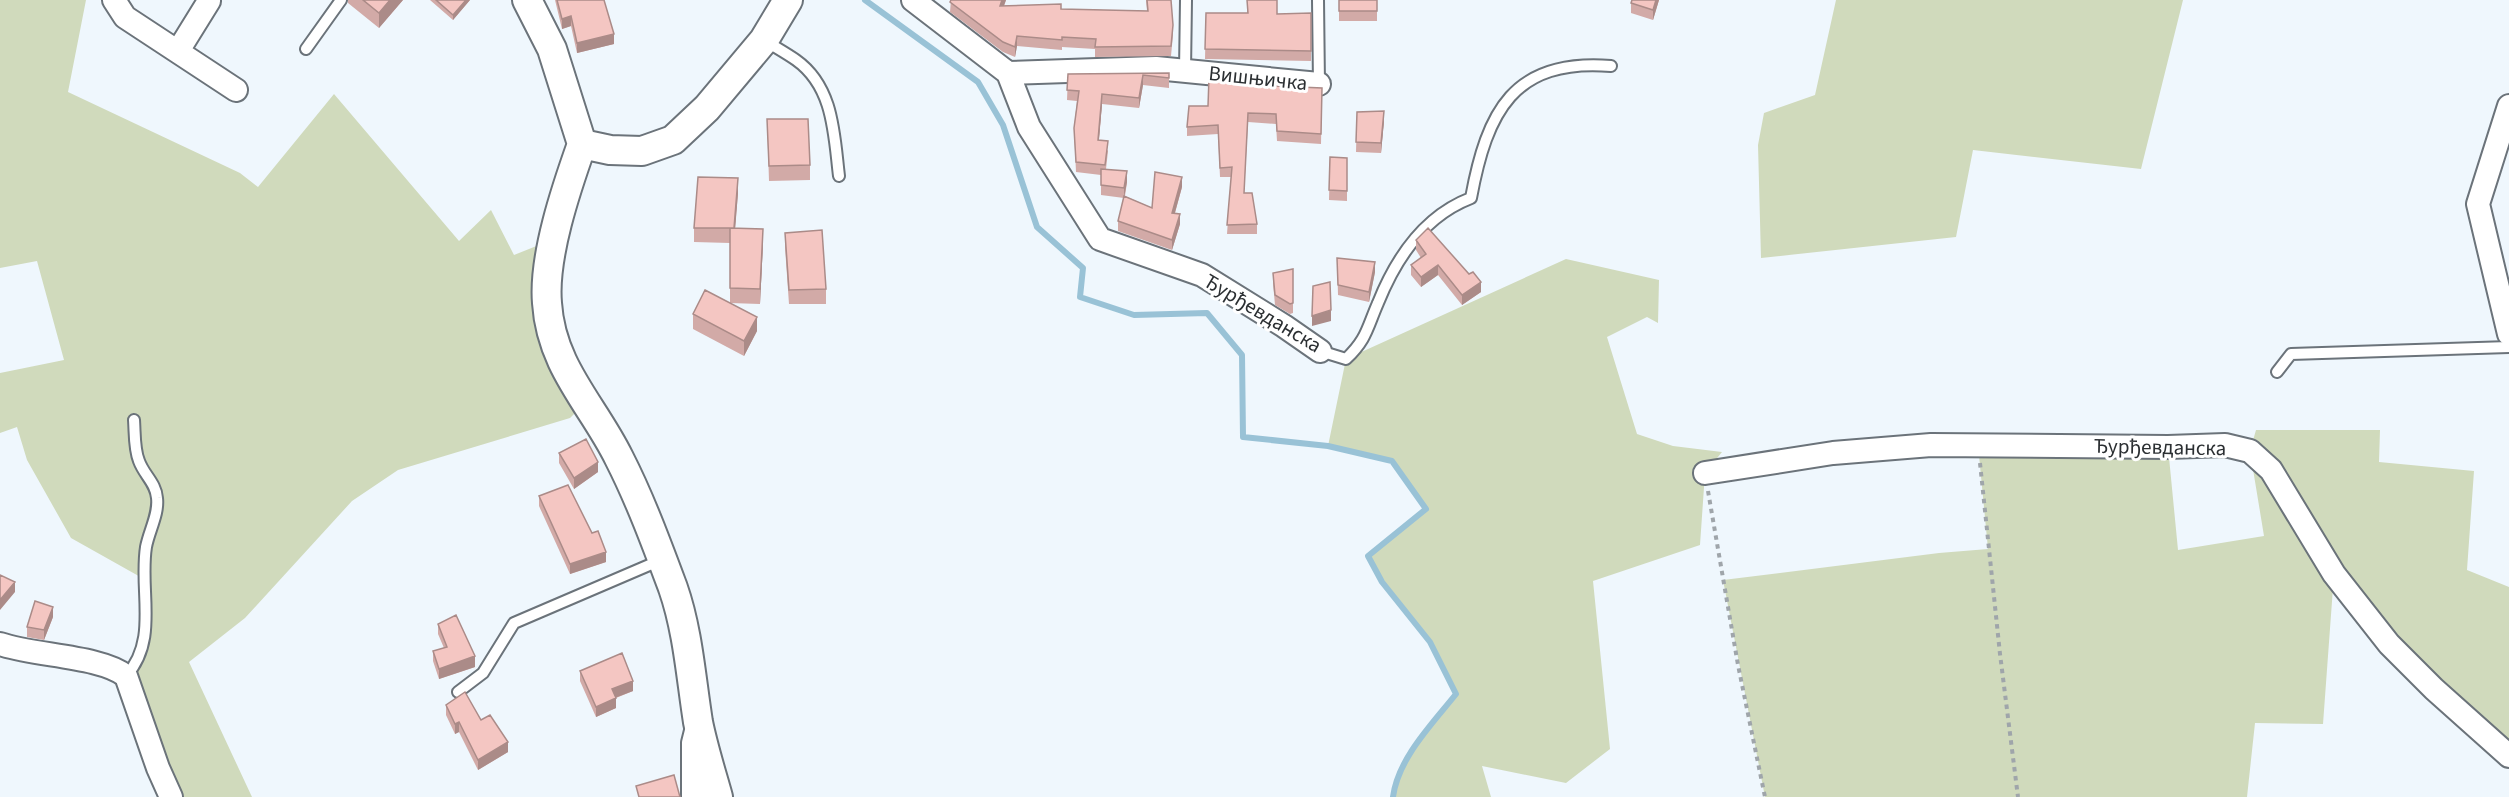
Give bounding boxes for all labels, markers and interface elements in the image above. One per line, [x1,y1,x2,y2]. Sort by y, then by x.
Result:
street label: Вишњичка [1207,58,1309,98]
street label: Ђурђевданска [1198,266,1328,360]
street label: Ђурђевданска [2093,431,2227,463]

